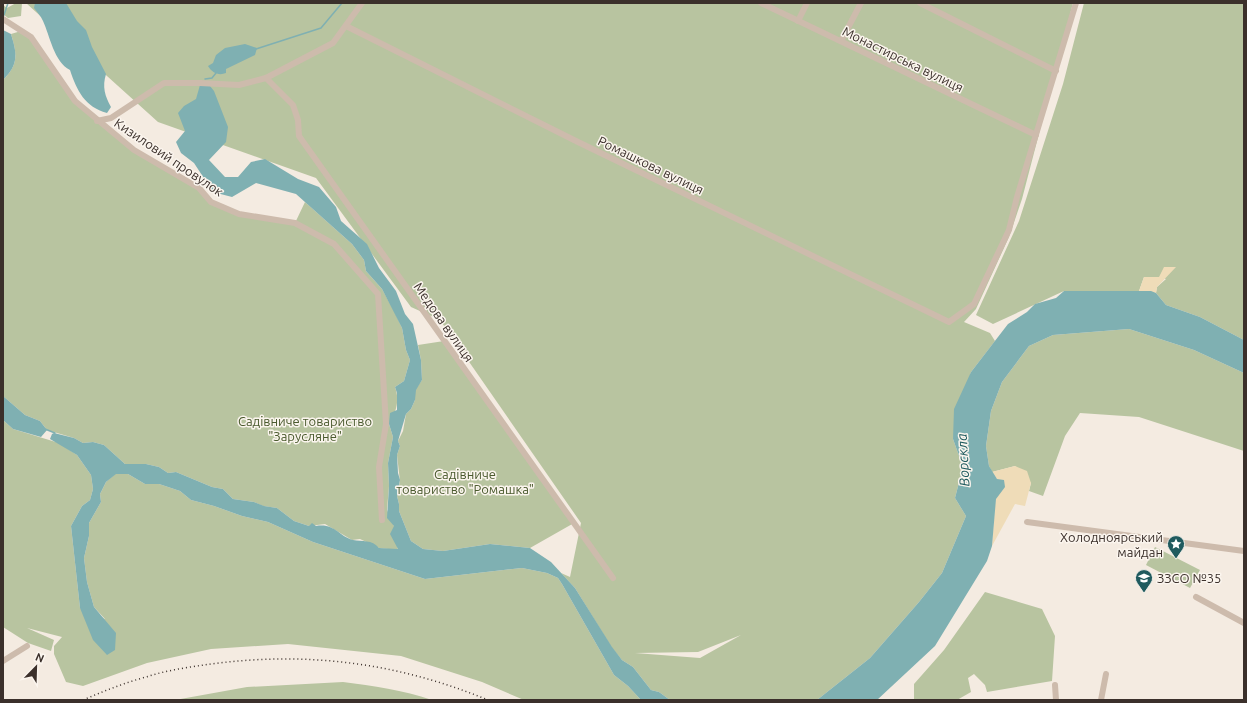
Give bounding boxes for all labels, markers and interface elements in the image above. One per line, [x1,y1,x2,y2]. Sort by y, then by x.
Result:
street label: Монастирська вулиця [840,24,966,94]
street label: Кизиловий провулок [112,115,226,199]
street label: Ромашкова вулиця [596,133,706,197]
street label: Медова вулиця [411,280,477,364]
park label: Садівниче товариство "Зарусляне" [238,414,372,443]
water label: Ворскла [954,433,972,487]
park label: Садівниче товариство "Ромашка" [396,467,534,496]
place label: Холодноярський майдан [1060,530,1163,559]
place icon: Холодноярський майдан [1166,534,1186,559]
school or university icon: ЗЗСО №35 [1134,568,1154,593]
place label: ЗЗСО №35 [1157,571,1221,585]
north arrow [16,647,56,687]
text: N [34,651,46,665]

